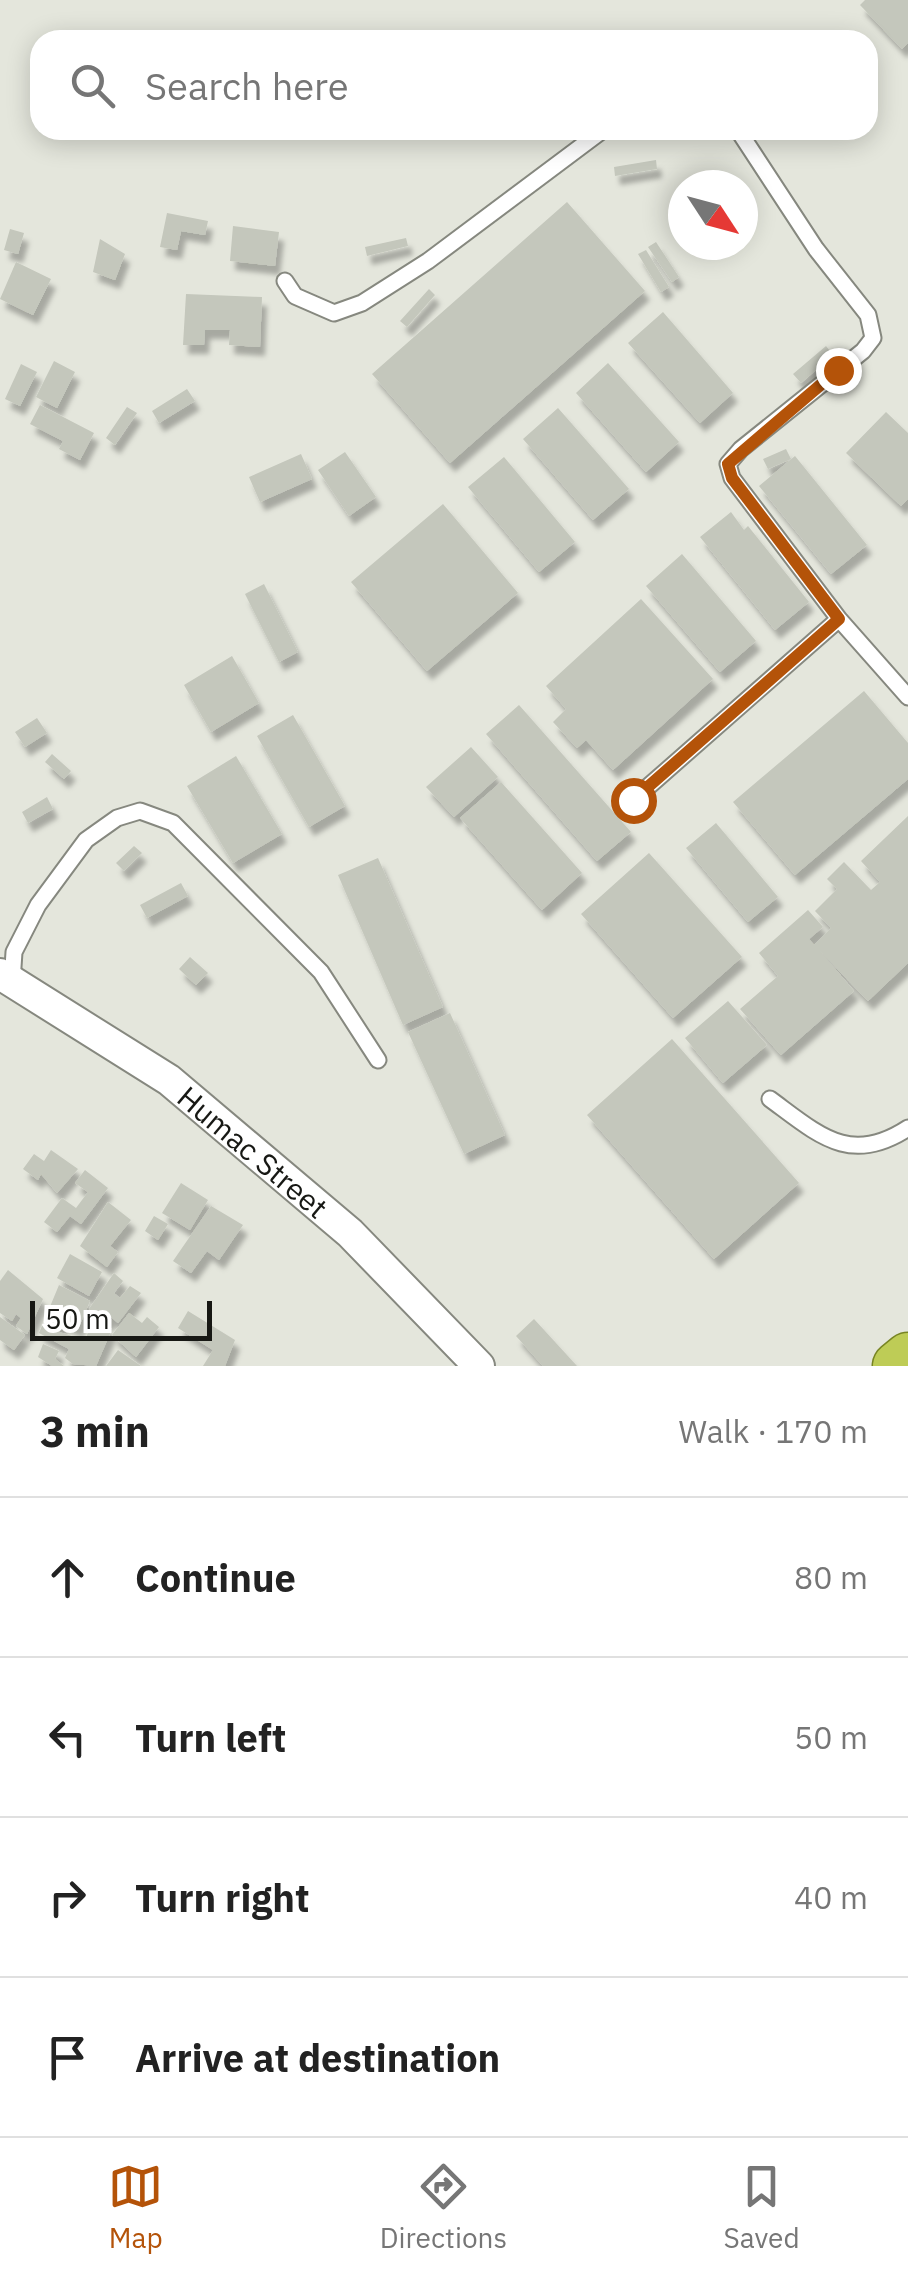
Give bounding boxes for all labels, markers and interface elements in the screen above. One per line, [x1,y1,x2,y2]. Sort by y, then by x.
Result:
search box [30,30,878,140]
icon: search [65,58,120,113]
text: Search here [145,61,349,110]
north arrow [668,170,758,260]
route end [816,348,862,394]
route start [611,778,657,824]
street label: Humac Street [170,1077,337,1226]
scale bar [30,1296,212,1340]
text: 50 m [45,1300,110,1337]
text: 3 min [40,1404,150,1459]
text: Walk · 170 m [679,1410,868,1452]
icon: ahead [40,1550,95,1605]
text: Continue [135,1553,296,1602]
text: 80 m [794,1556,868,1598]
icon: left [40,1710,95,1765]
text: Turn left [135,1713,286,1762]
text: 50 m [794,1716,868,1758]
icon: right [40,1870,95,1925]
text: Turn right [135,1873,310,1922]
text: 40 m [794,1876,868,1918]
icon: arrive [40,2030,95,2085]
text: Arrive at destination [135,2033,500,2082]
tab: Map [108,2159,163,2256]
tab: Directions [380,2159,507,2256]
tab: Saved [724,2159,800,2256]

